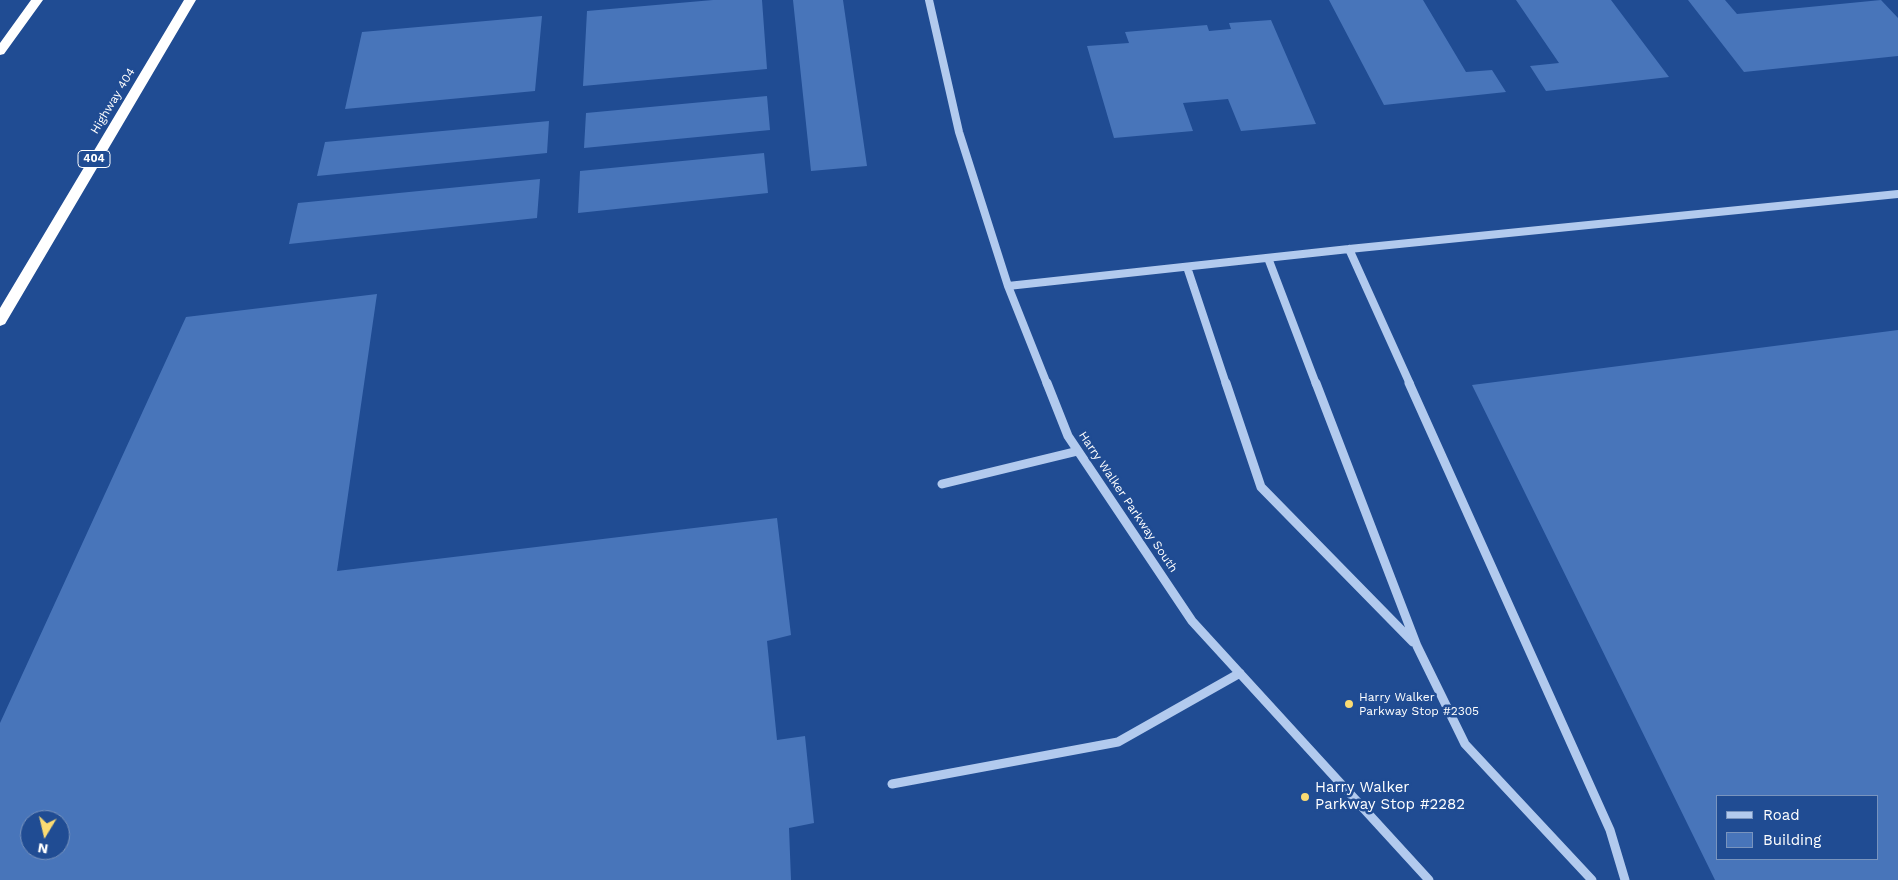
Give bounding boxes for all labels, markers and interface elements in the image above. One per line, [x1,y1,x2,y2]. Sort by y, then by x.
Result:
street label: Highway 404 [88,65,138,137]
road number: 404 [78,150,110,168]
street label: Harry Walker Parkway South [1075,429,1181,575]
place label: Harry Walker Parkway Stop #2305 [1359,690,1479,718]
marker: Harry Walker Parkway Stop #2305 [1343,698,1355,710]
place label: Harry Walker Parkway Stop #2282 [1315,779,1465,814]
marker: Harry Walker Parkway Stop #2282 [1299,791,1311,803]
legend [1716,795,1878,860]
text: Road [1763,806,1800,824]
north arrow [20,810,70,860]
text: Building [1763,831,1821,849]
text: N [36,840,49,858]

